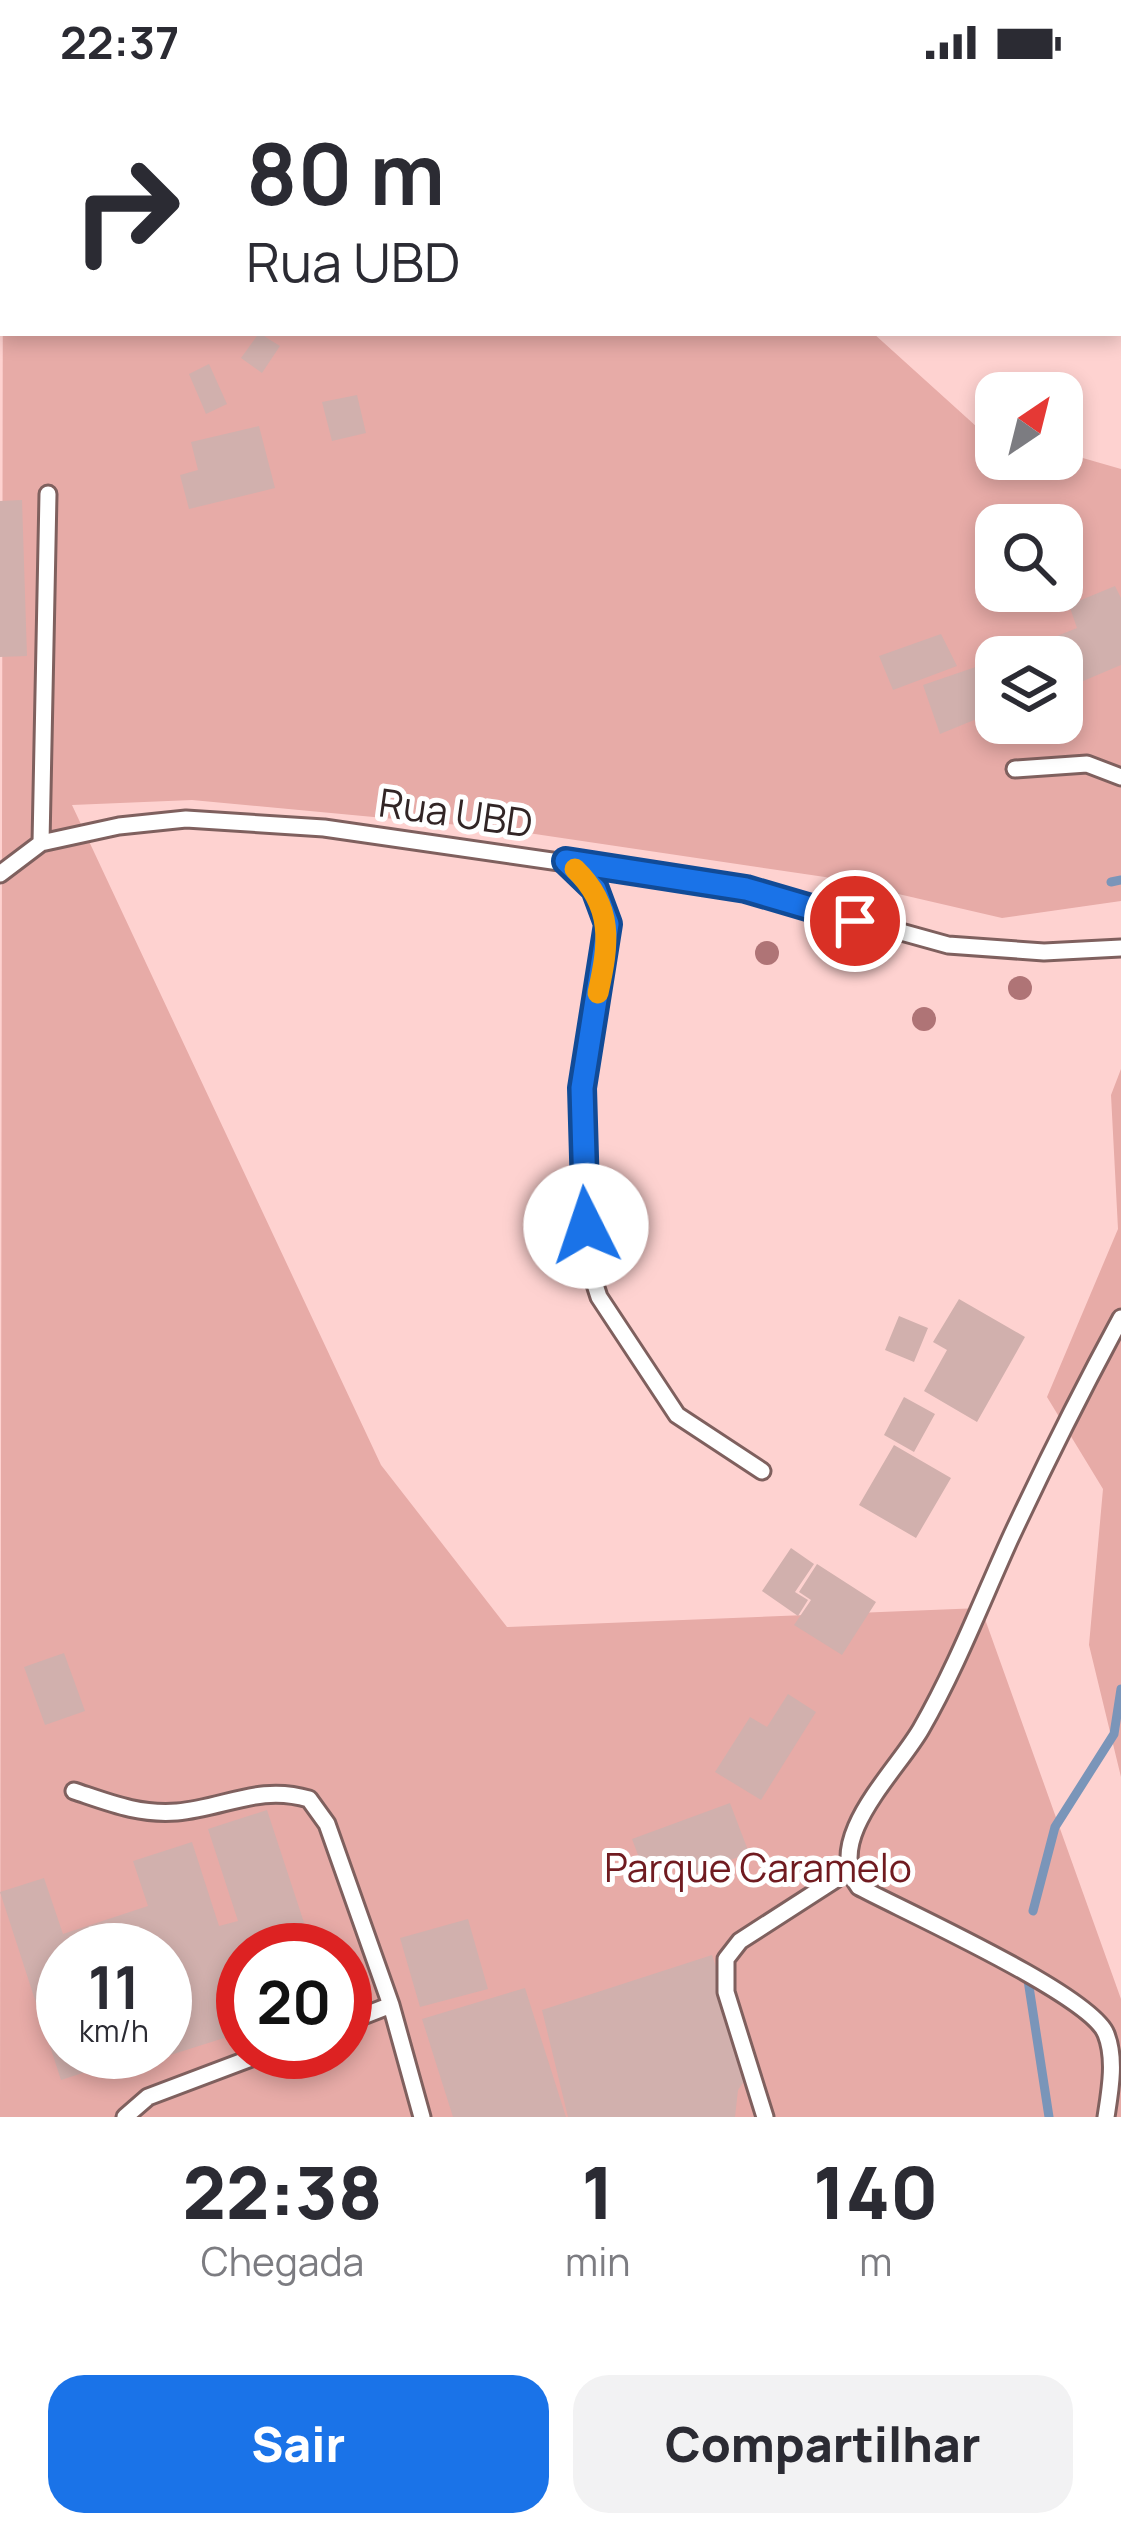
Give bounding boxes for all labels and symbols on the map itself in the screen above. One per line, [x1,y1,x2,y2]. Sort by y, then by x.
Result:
north arrow [975,372,1083,480]
street label: Rua UBD [376,774,536,850]
pin [804,870,906,972]
position arrow [523,1163,649,1289]
park label: Parque Caramelo [604,1840,912,1894]
speed limit sign: 20 [216,1923,372,2079]

